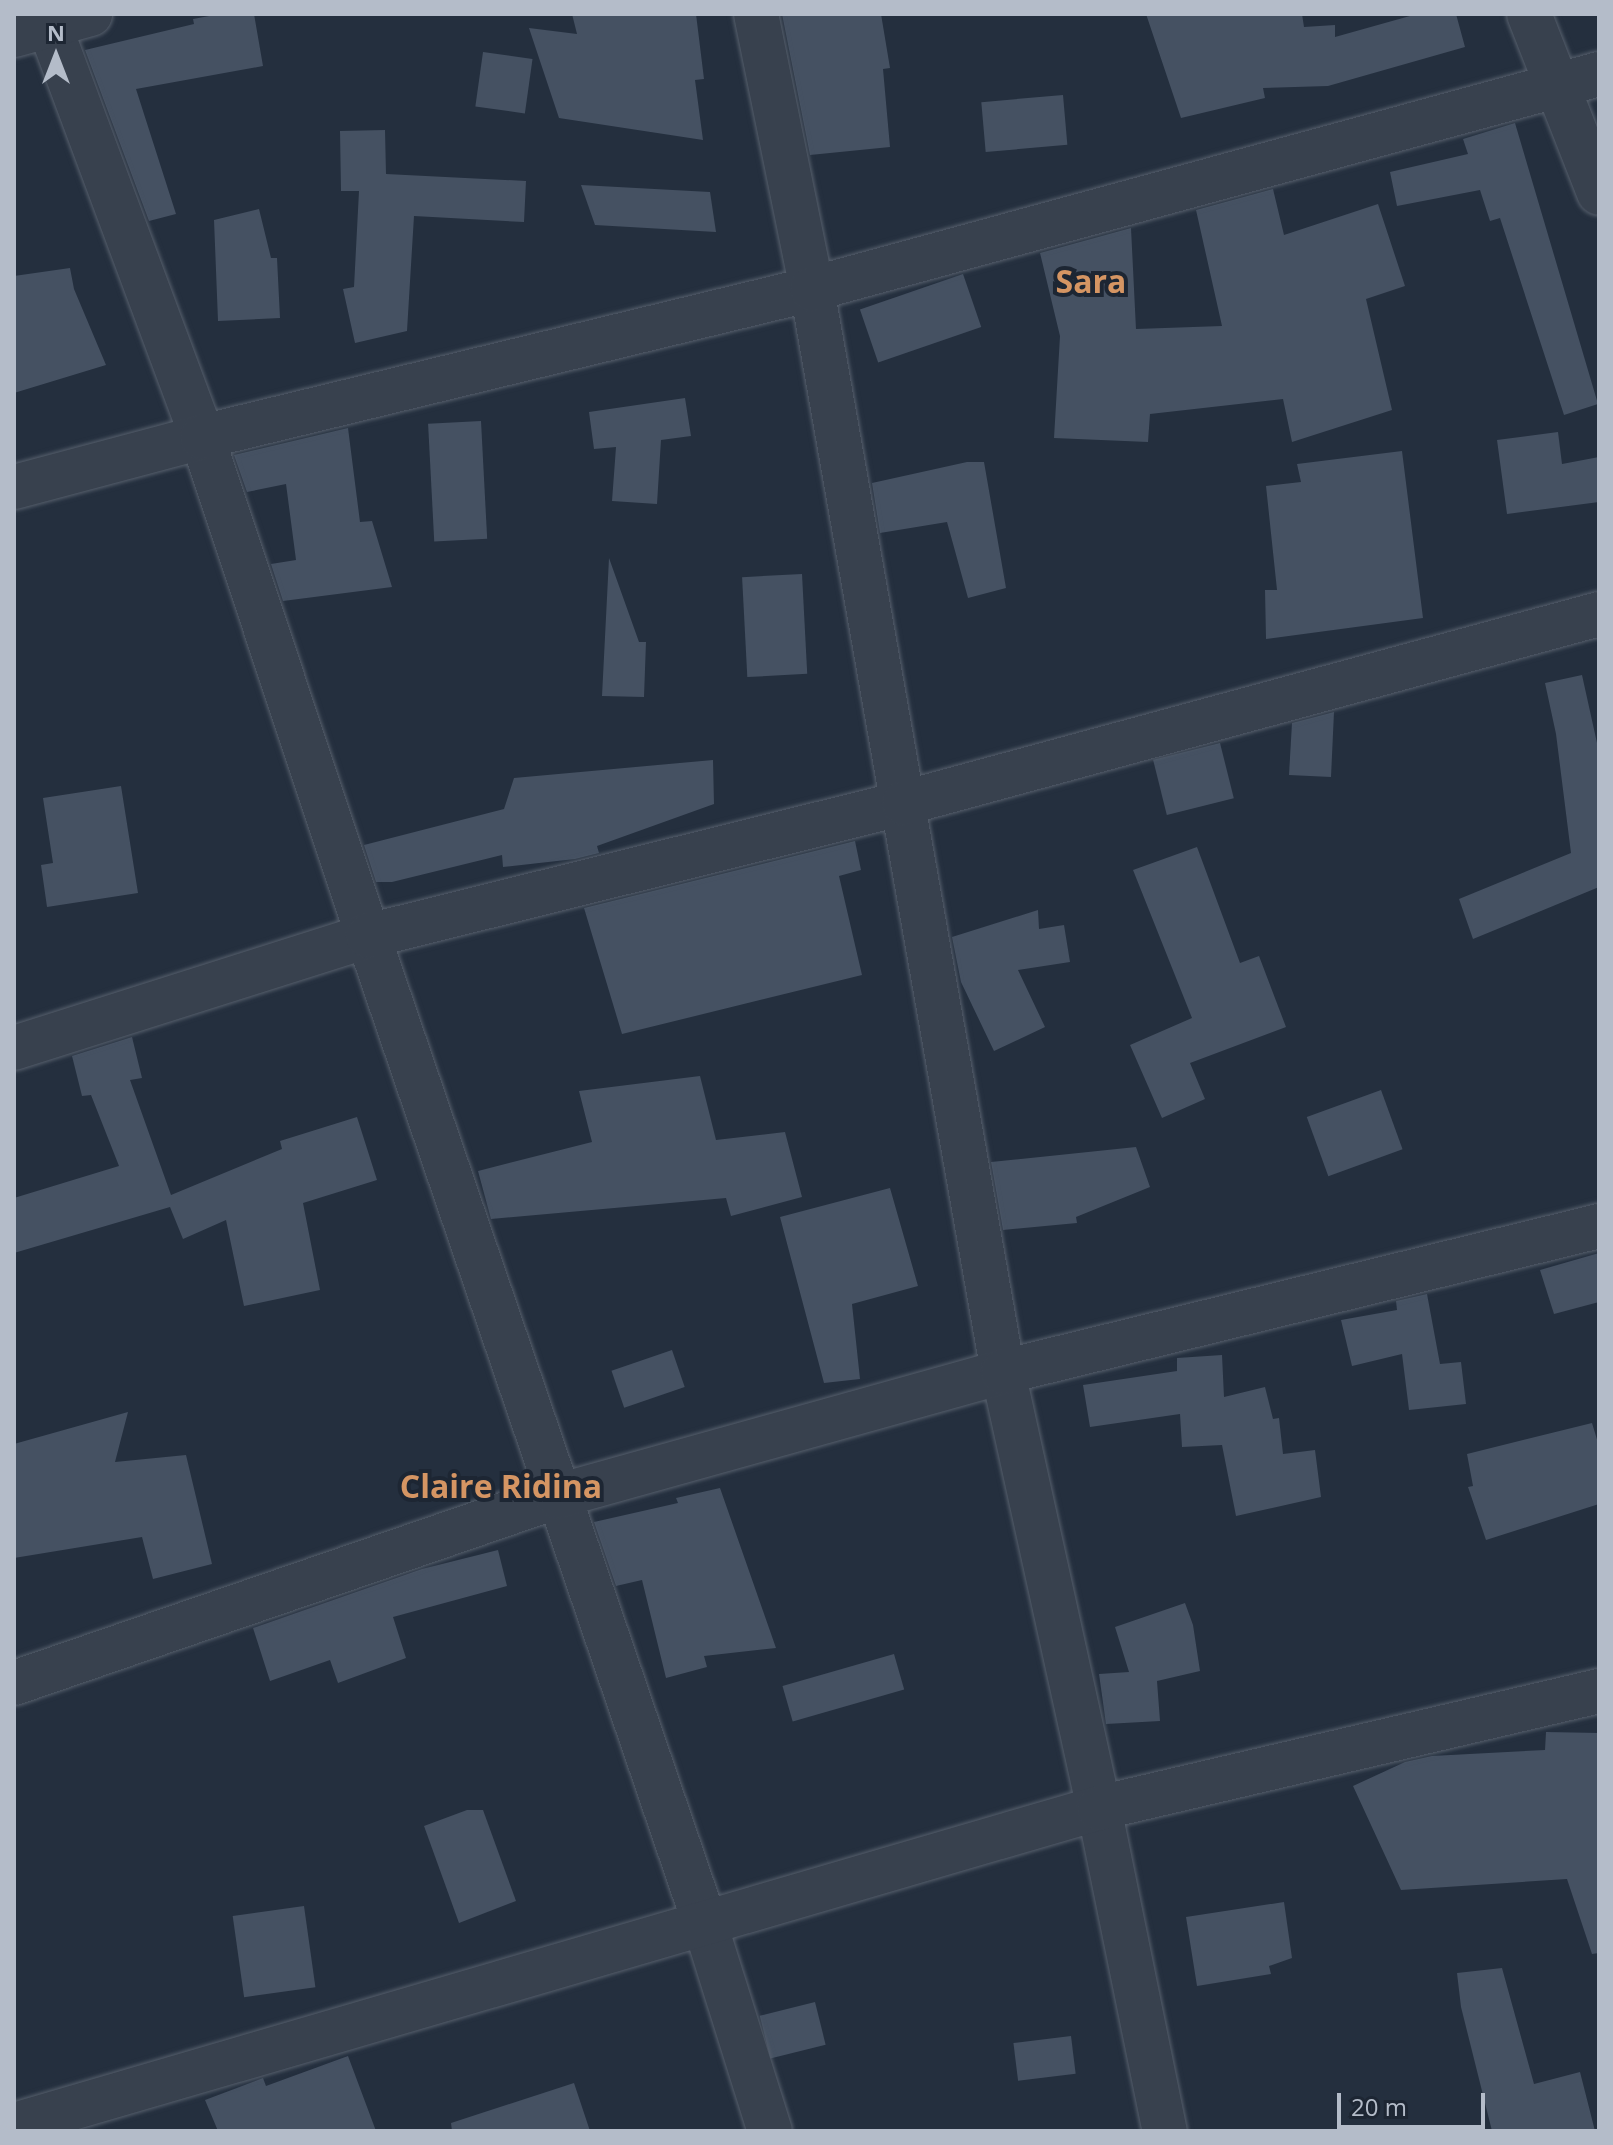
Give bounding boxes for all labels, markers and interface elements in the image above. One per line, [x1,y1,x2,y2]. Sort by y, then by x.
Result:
north arrow [16,16,96,96]
text: N [47,17,65,47]
district label: Sara [1056,262,1126,300]
district label: Claire Ridina [400,1467,602,1505]
scale bar [1341,2077,1489,2127]
text: 20 m [1351,2090,1407,2123]

